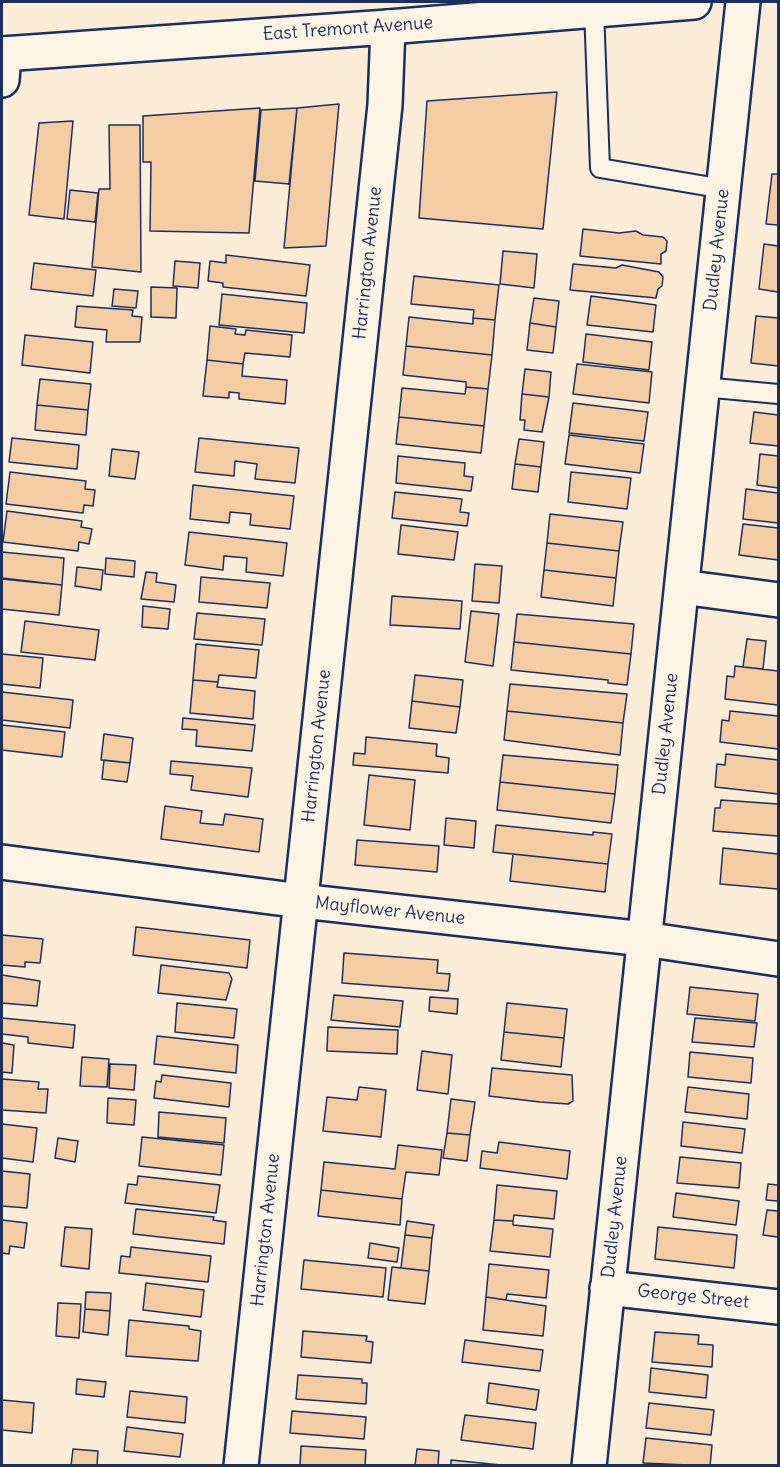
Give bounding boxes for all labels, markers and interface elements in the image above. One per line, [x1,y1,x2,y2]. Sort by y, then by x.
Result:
street label: East Tremont Avenue [262,12,434,46]
street label: Harrington Avenue [349,185,387,341]
street label: Dudley Avenue [700,188,734,312]
street label: Harrington Avenue [298,668,336,824]
street label: Dudley Avenue [649,672,683,796]
street label: Mayflower Avenue [314,892,466,930]
street label: Harrington Avenue [247,1152,285,1308]
street label: Dudley Avenue [598,1155,632,1279]
street label: George Street [636,1280,750,1314]

